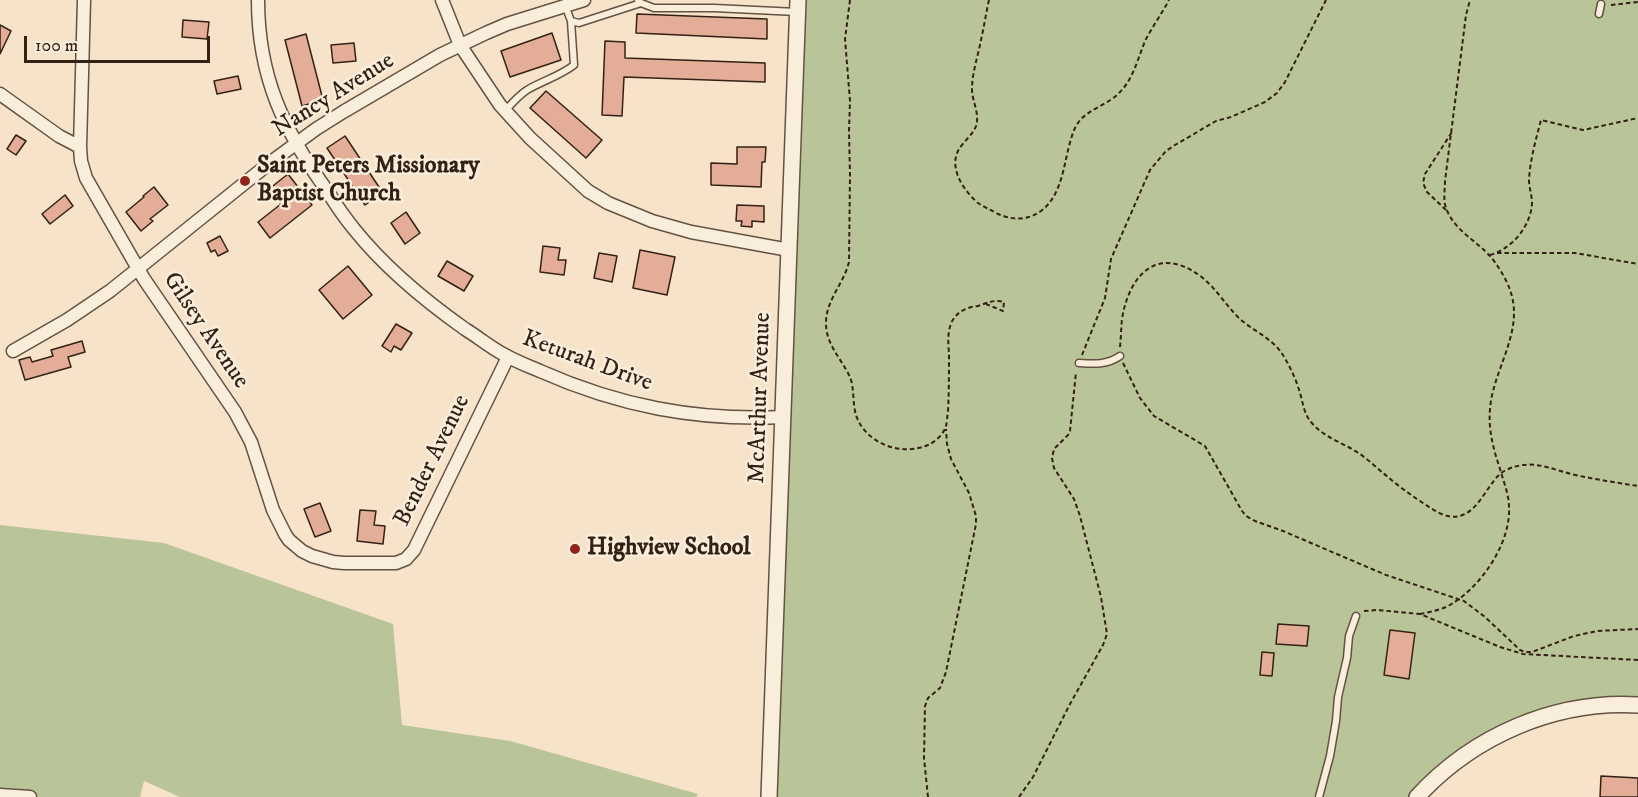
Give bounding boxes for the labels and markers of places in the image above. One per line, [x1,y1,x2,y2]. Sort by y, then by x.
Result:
place label: Saint Peters Missionary Baptist Church [257,153,480,209]
marker: Saint Peters Missionary Baptist Church [238,174,252,188]
place label: Highview School [587,535,750,563]
marker: Highview School [568,542,582,556]

